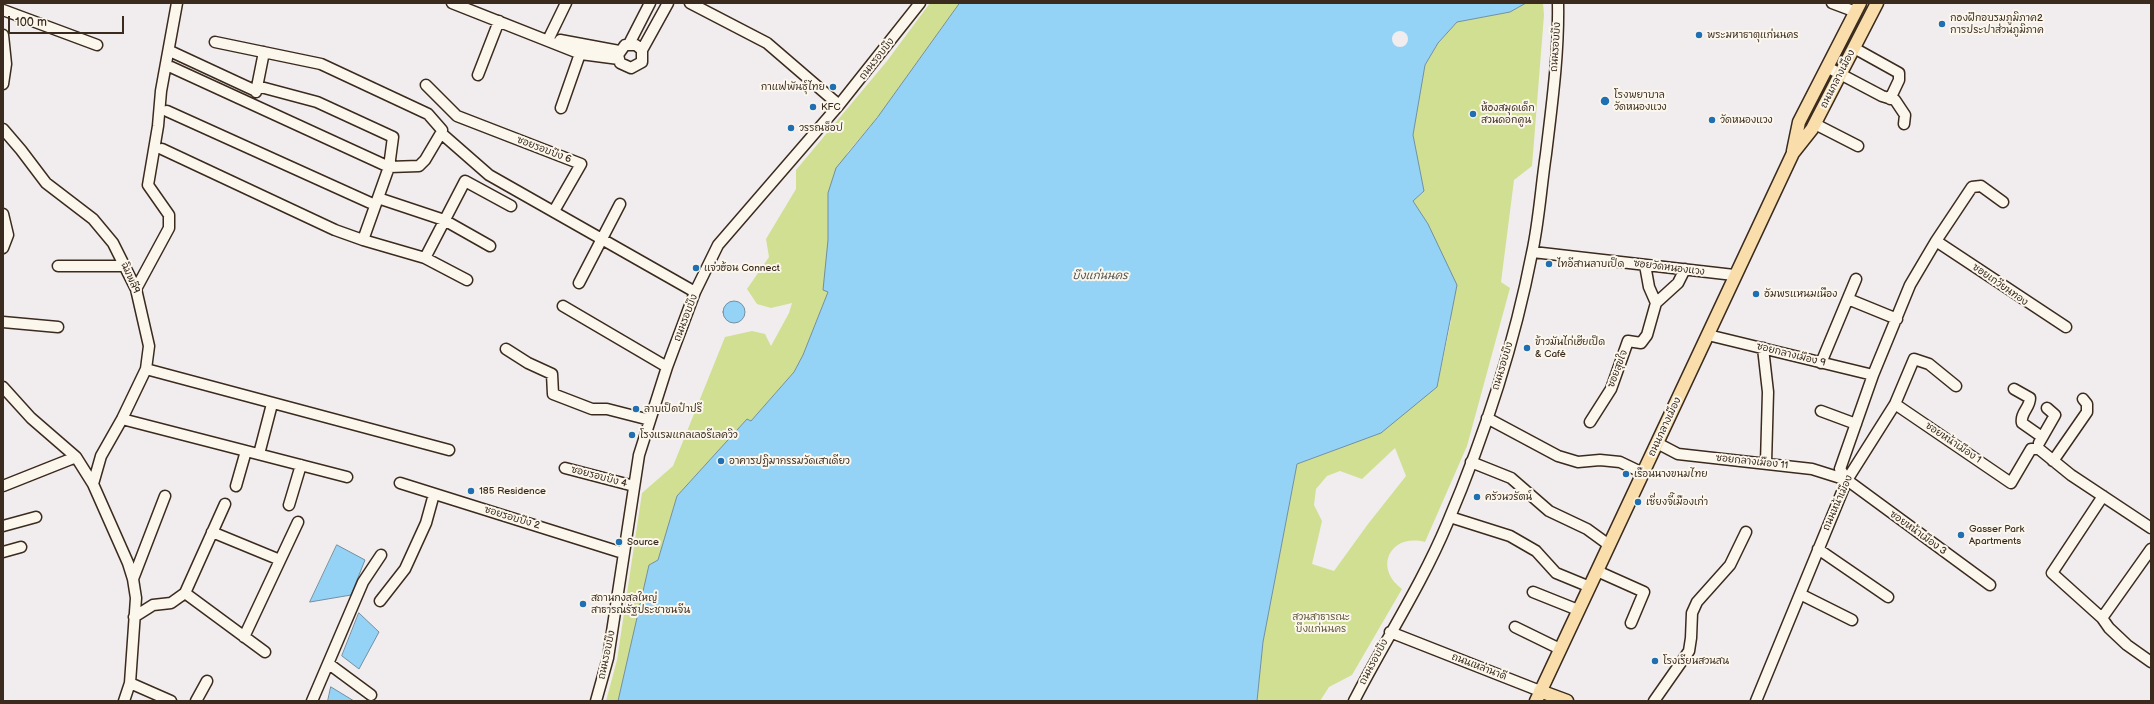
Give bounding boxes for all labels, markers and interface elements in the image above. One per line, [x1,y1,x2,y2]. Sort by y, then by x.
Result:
scale bar [10,8,126,34]
place label: กองฝึกอบรมภูมิภาค2 การประปาส่วนภูมิภาค [1950,12,2044,36]
text: 100 m [15,15,47,30]
marker: กองฝึกอบรมภูมิภาค2 การประปาส่วนภูมิภาค [1937,19,1947,29]
street label: ถนนรอบบึง [1548,22,1564,72]
place label: พระมหาธาตุแก่นนคร [1707,29,1799,41]
marker: พระมหาธาตุแก่นนคร [1694,30,1704,40]
street label: ถนนรอบบึง [857,36,897,82]
street label: ถนนกลางเมือง [1818,48,1858,110]
place label: กาแฟพันธุ์ไทย [761,81,825,93]
marker: กาแฟพันธุ์ไทย [828,82,838,92]
place label: โรงพยาบาล วัดหนองแวง [1614,89,1667,112]
marker: โรงพยาบาล วัดหนองแวง [1599,95,1611,107]
place label: KFC [821,101,841,113]
marker: KFC [808,102,818,112]
place label: ห้องสมุดเด็ก สวนดอกคูน [1481,102,1535,126]
marker: ห้องสมุดเด็ก สวนดอกคูน [1468,109,1478,119]
place label: วัดหนองแวง [1720,114,1773,126]
marker: วัดหนองแวง [1707,115,1717,125]
place label: วรรณช็อป [799,122,843,134]
marker: วรรณช็อป [786,123,796,133]
street label: ซอยรอบบึง 6 [515,134,573,166]
place label: ไทอีสานลาบเป็ด [1557,258,1624,270]
street label: ซอยวัดหนองแวง [1633,258,1705,278]
marker: ไทอีสานลาบเป็ด [1544,259,1554,269]
street label: ฉิมพลี9 [118,260,142,296]
street label: ซอยเกวียนทอง [1970,261,2030,309]
place label: แจ่วฮ้อน Connect [704,262,780,274]
marker: แจ่วฮ้อน Connect [691,263,701,273]
water label: บึงแก่นนคร [1072,269,1128,283]
place label: อัมพรแหนมเนือง [1764,288,1837,300]
marker: อัมพรแหนมเนือง [1751,289,1761,299]
street label: ถนนรอบบึง [671,293,701,343]
place label: ข้าวมันไก่เฮียเป็ด & Café [1535,336,1605,360]
street label: ถนนรอบบึง [1490,340,1516,392]
street label: ซอยกลางเมือง 9 [1755,341,1827,369]
marker: ข้าวมันไก่เฮียเป็ด & Café [1522,343,1532,353]
street label: ซอยสุขใจ [1605,348,1631,390]
street label: ถนนกลางเมือง [1646,395,1684,459]
place label: ลาบเป็ดป๋าปรี [644,403,702,415]
marker: ลาบเป็ดป๋าปรี [631,404,641,414]
street label: ซอยหน้าเมือง 1 [1923,420,1983,466]
place label: โรงแรมแกลเลอรีเลควิว [640,429,738,441]
marker: โรงแรมแกลเลอรีเลควิว [627,430,637,440]
street label: ซอยกลางเมือง 11 [1715,452,1789,472]
place label: อาคารปฏิมากรรมวัดเสาเดียว [729,455,850,467]
marker: อาคารปฏิมากรรมวัดเสาเดียว [716,456,726,466]
street label: ซอยรอบบึง 4 [570,464,628,490]
place label: เรือนนางขนมไทย [1634,468,1708,480]
marker: เรือนนางขนมไทย [1621,469,1631,479]
street label: ถนนหน้าเมือง [1820,473,1856,533]
place label: 185 Residence [479,485,546,497]
marker: 185 Residence [466,486,476,496]
place label: ครัวนวรัตน์ [1485,491,1532,503]
marker: ครัวนวรัตน์ [1472,492,1482,502]
place label: เซี่ยงจี๊เมืองเก่า [1646,496,1708,508]
marker: เซี่ยงจี๊เมืองเก่า [1633,497,1643,507]
street label: ซอยรอบบึง 2 [483,504,541,532]
street label: ซอยหน้าเมือง 3 [1887,508,1949,558]
place label: Gasser Park Apartments [1969,523,2024,546]
marker: Gasser Park Apartments [1956,530,1966,540]
place label: Source [627,536,659,548]
marker: Source [614,537,624,547]
place label: สถานกงสุลใหญ่ สาธารณรัฐประชาชนจีน [591,592,690,616]
marker: สถานกงสุลใหญ่ สาธารณรัฐประชาชนจีน [578,599,588,609]
park label: สวนสาธารณะ บึงแก่นนคร [1292,611,1350,634]
street label: ถนนรอบบึง [596,629,618,681]
street label: ถนนรอบบึง [1357,637,1391,687]
street label: ถนนเหล่านาดี [1450,651,1508,683]
place label: โรงเรียนสวนสน [1663,655,1729,667]
marker: โรงเรียนสวนสน [1650,656,1660,666]

